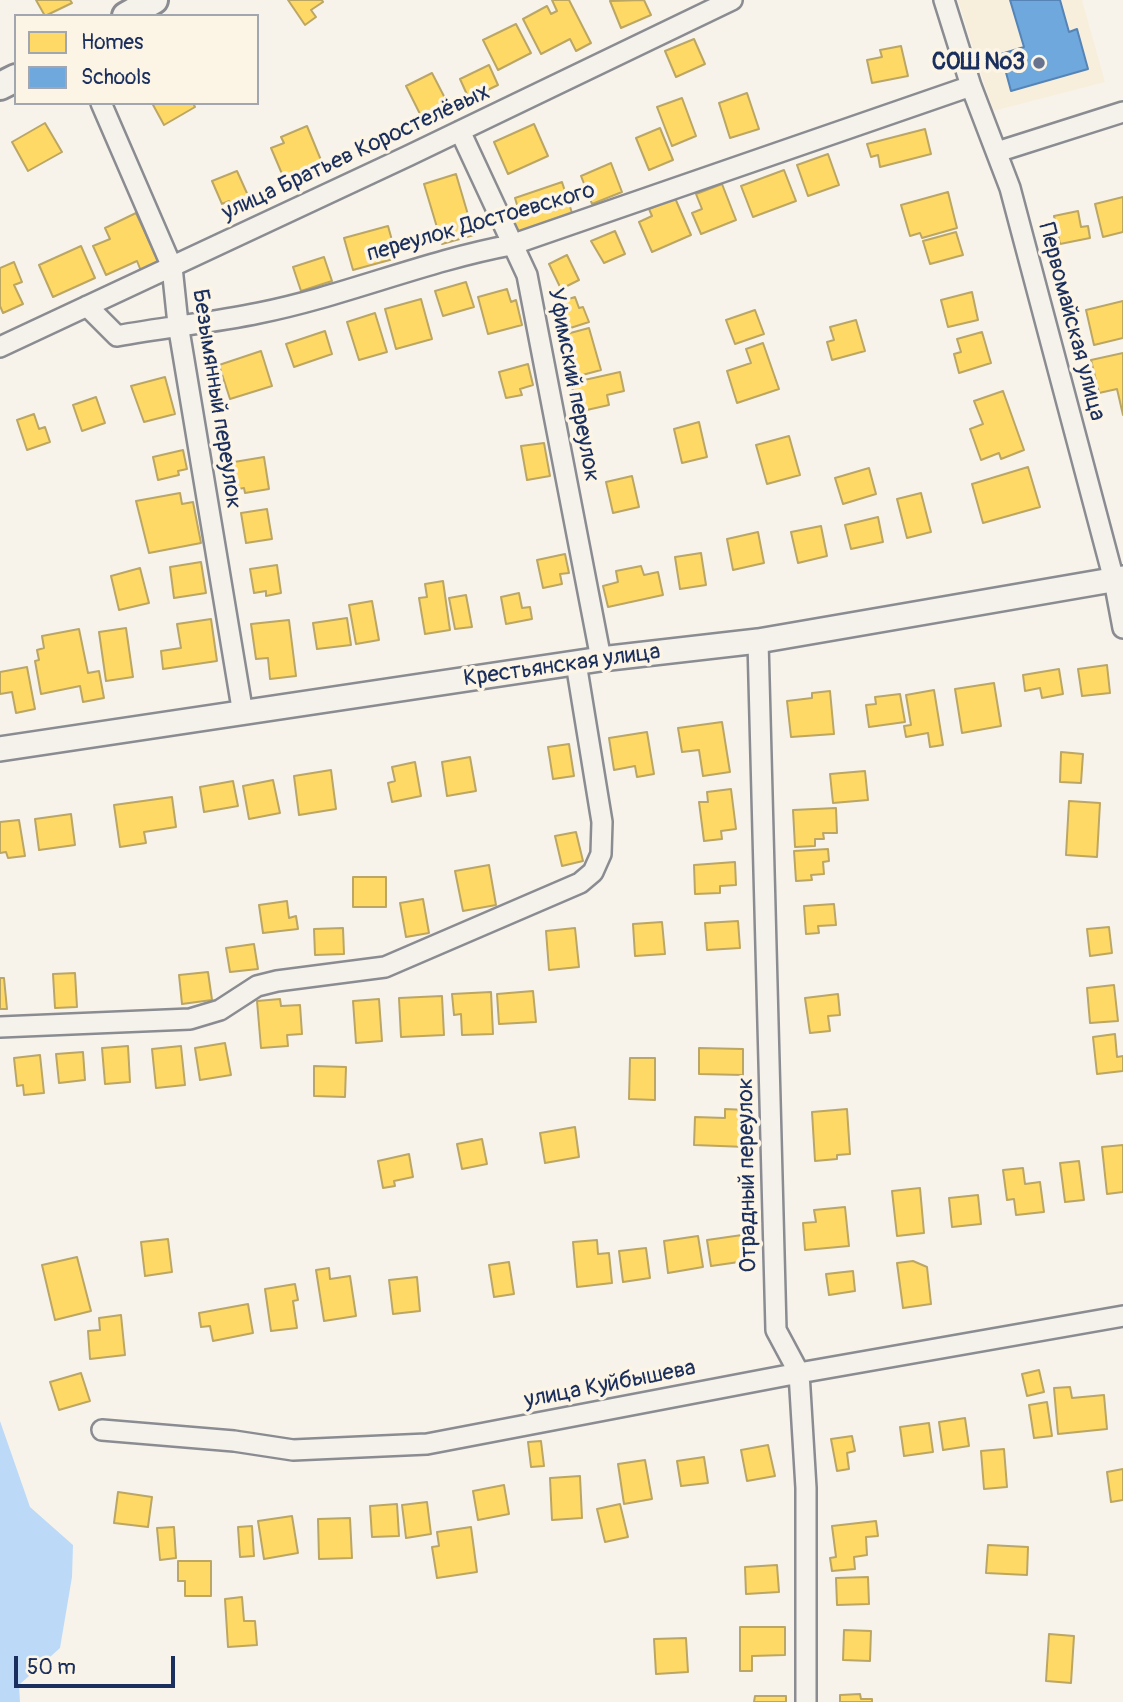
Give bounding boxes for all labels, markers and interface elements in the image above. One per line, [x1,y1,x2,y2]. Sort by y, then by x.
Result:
legend [14,14,259,105]
text: Homes [81,29,143,56]
place label: СОШ №3 [932,49,1025,77]
marker: СОШ №3 [1031,55,1047,71]
text: Schools [81,64,151,91]
street label: улица Братьев Коростелёвых [218,79,494,227]
street label: переулок Достоевского [364,177,598,269]
street label: Первомайская улица [1031,220,1111,424]
street label: Уфимский переулок [541,286,605,484]
street label: Безымянный переулок [185,287,247,511]
street label: Крестьянская улица [462,639,662,693]
street label: Отрадный переулок [732,1077,764,1273]
street label: улица Куйбышева [522,1355,698,1415]
scale bar [18,1642,178,1686]
text: 50 m [27,1654,76,1681]

